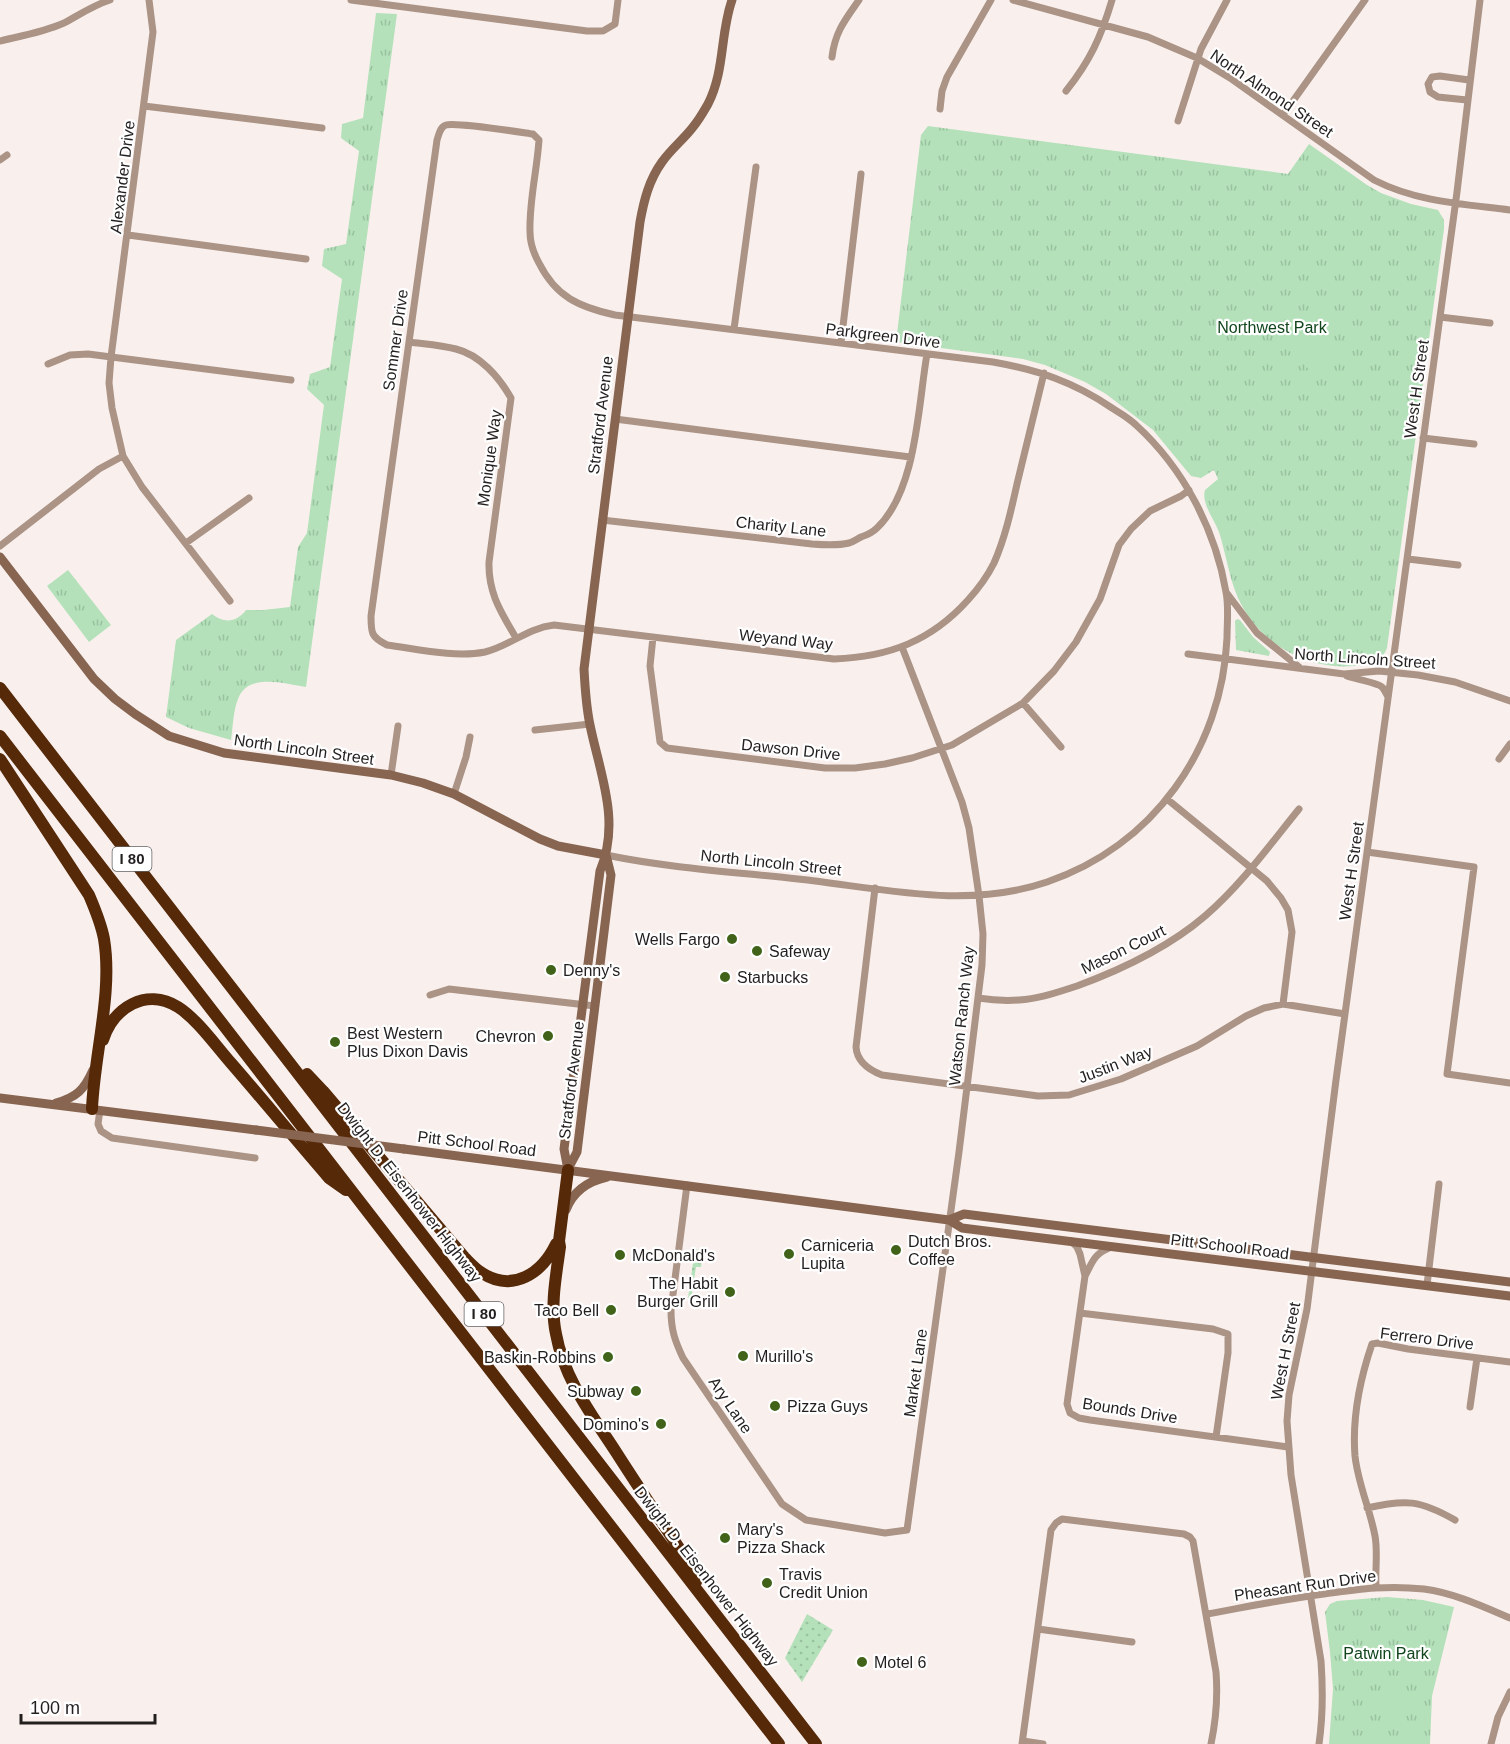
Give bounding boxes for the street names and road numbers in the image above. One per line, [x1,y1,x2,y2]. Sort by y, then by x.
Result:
street label: North Almond Street [1207,46,1337,141]
street label: Alexander Drive [107,119,138,235]
street label: Sommer Drive [380,288,411,392]
street label: Parkgreen Drive [825,320,941,351]
street label: West H Street [1401,338,1432,439]
street label: Stratford Avenue [585,355,616,475]
street label: Monique Way [474,409,505,507]
street label: Charity Lane [735,513,827,540]
street label: Weyand Way [738,626,834,653]
street label: North Lincoln Street [1294,645,1437,672]
street label: North Lincoln Street [233,731,376,768]
street label: Dawson Drive [741,736,841,763]
street label: West H Street [1336,820,1367,921]
road number: I 80 [112,847,152,871]
street label: North Lincoln Street [700,847,843,878]
street label: Mason Court [1078,921,1169,977]
street label: Watson Ranch Way [946,945,977,1087]
street label: Stratford Avenue [556,1020,587,1140]
street label: Justin Way [1076,1043,1154,1086]
street label: Dwight D. Eisenhower Highway [334,1099,485,1285]
street label: Pitt School Road [417,1128,537,1159]
street label: Pitt School Road [1170,1231,1290,1262]
street label: West H Street [1268,1300,1303,1401]
road number: I 80 [464,1302,504,1326]
street label: Ferrero Drive [1379,1324,1475,1353]
street label: Market Lane [901,1328,930,1418]
street label: Ary Lane [706,1374,756,1437]
street label: Bounds Drive [1081,1395,1179,1426]
street label: Dwight D. Eisenhower Highway [631,1483,782,1669]
street label: Pheasant Run Drive [1233,1567,1377,1604]

